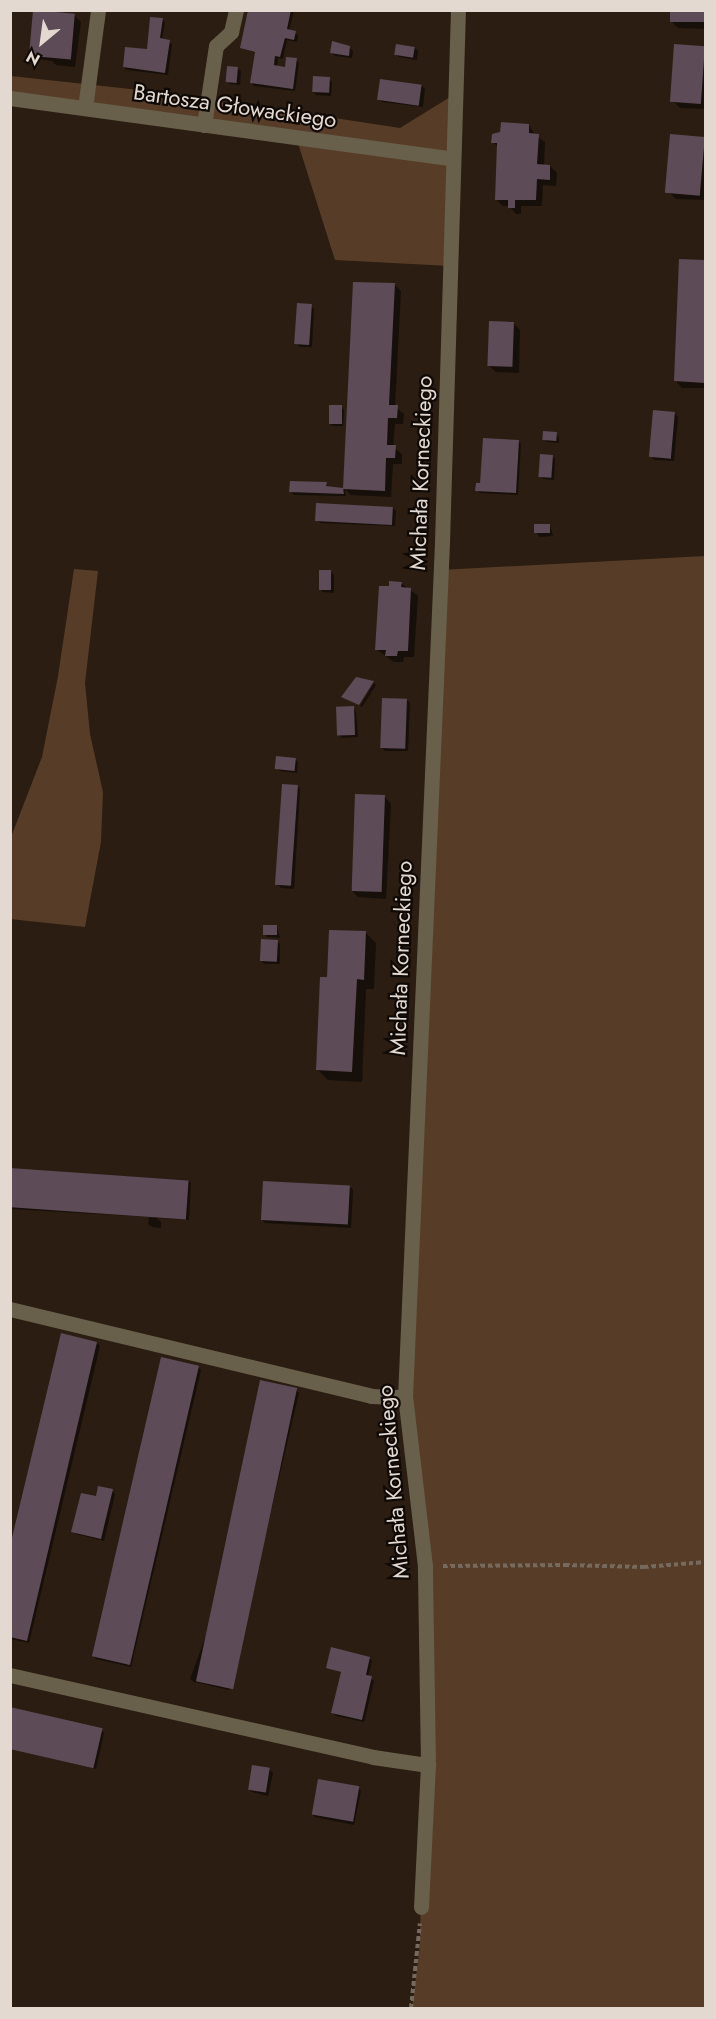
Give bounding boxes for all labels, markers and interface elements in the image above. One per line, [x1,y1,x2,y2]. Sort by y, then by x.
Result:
north arrow [12,12,72,72]
text: N [22,45,44,71]
street label: Bartosza Głowackiego [132,79,338,133]
street label: Michała Korneckiego [404,375,438,571]
street label: Michała Korneckiego [384,860,418,1056]
street label: Michała Korneckiego [371,1384,415,1580]

